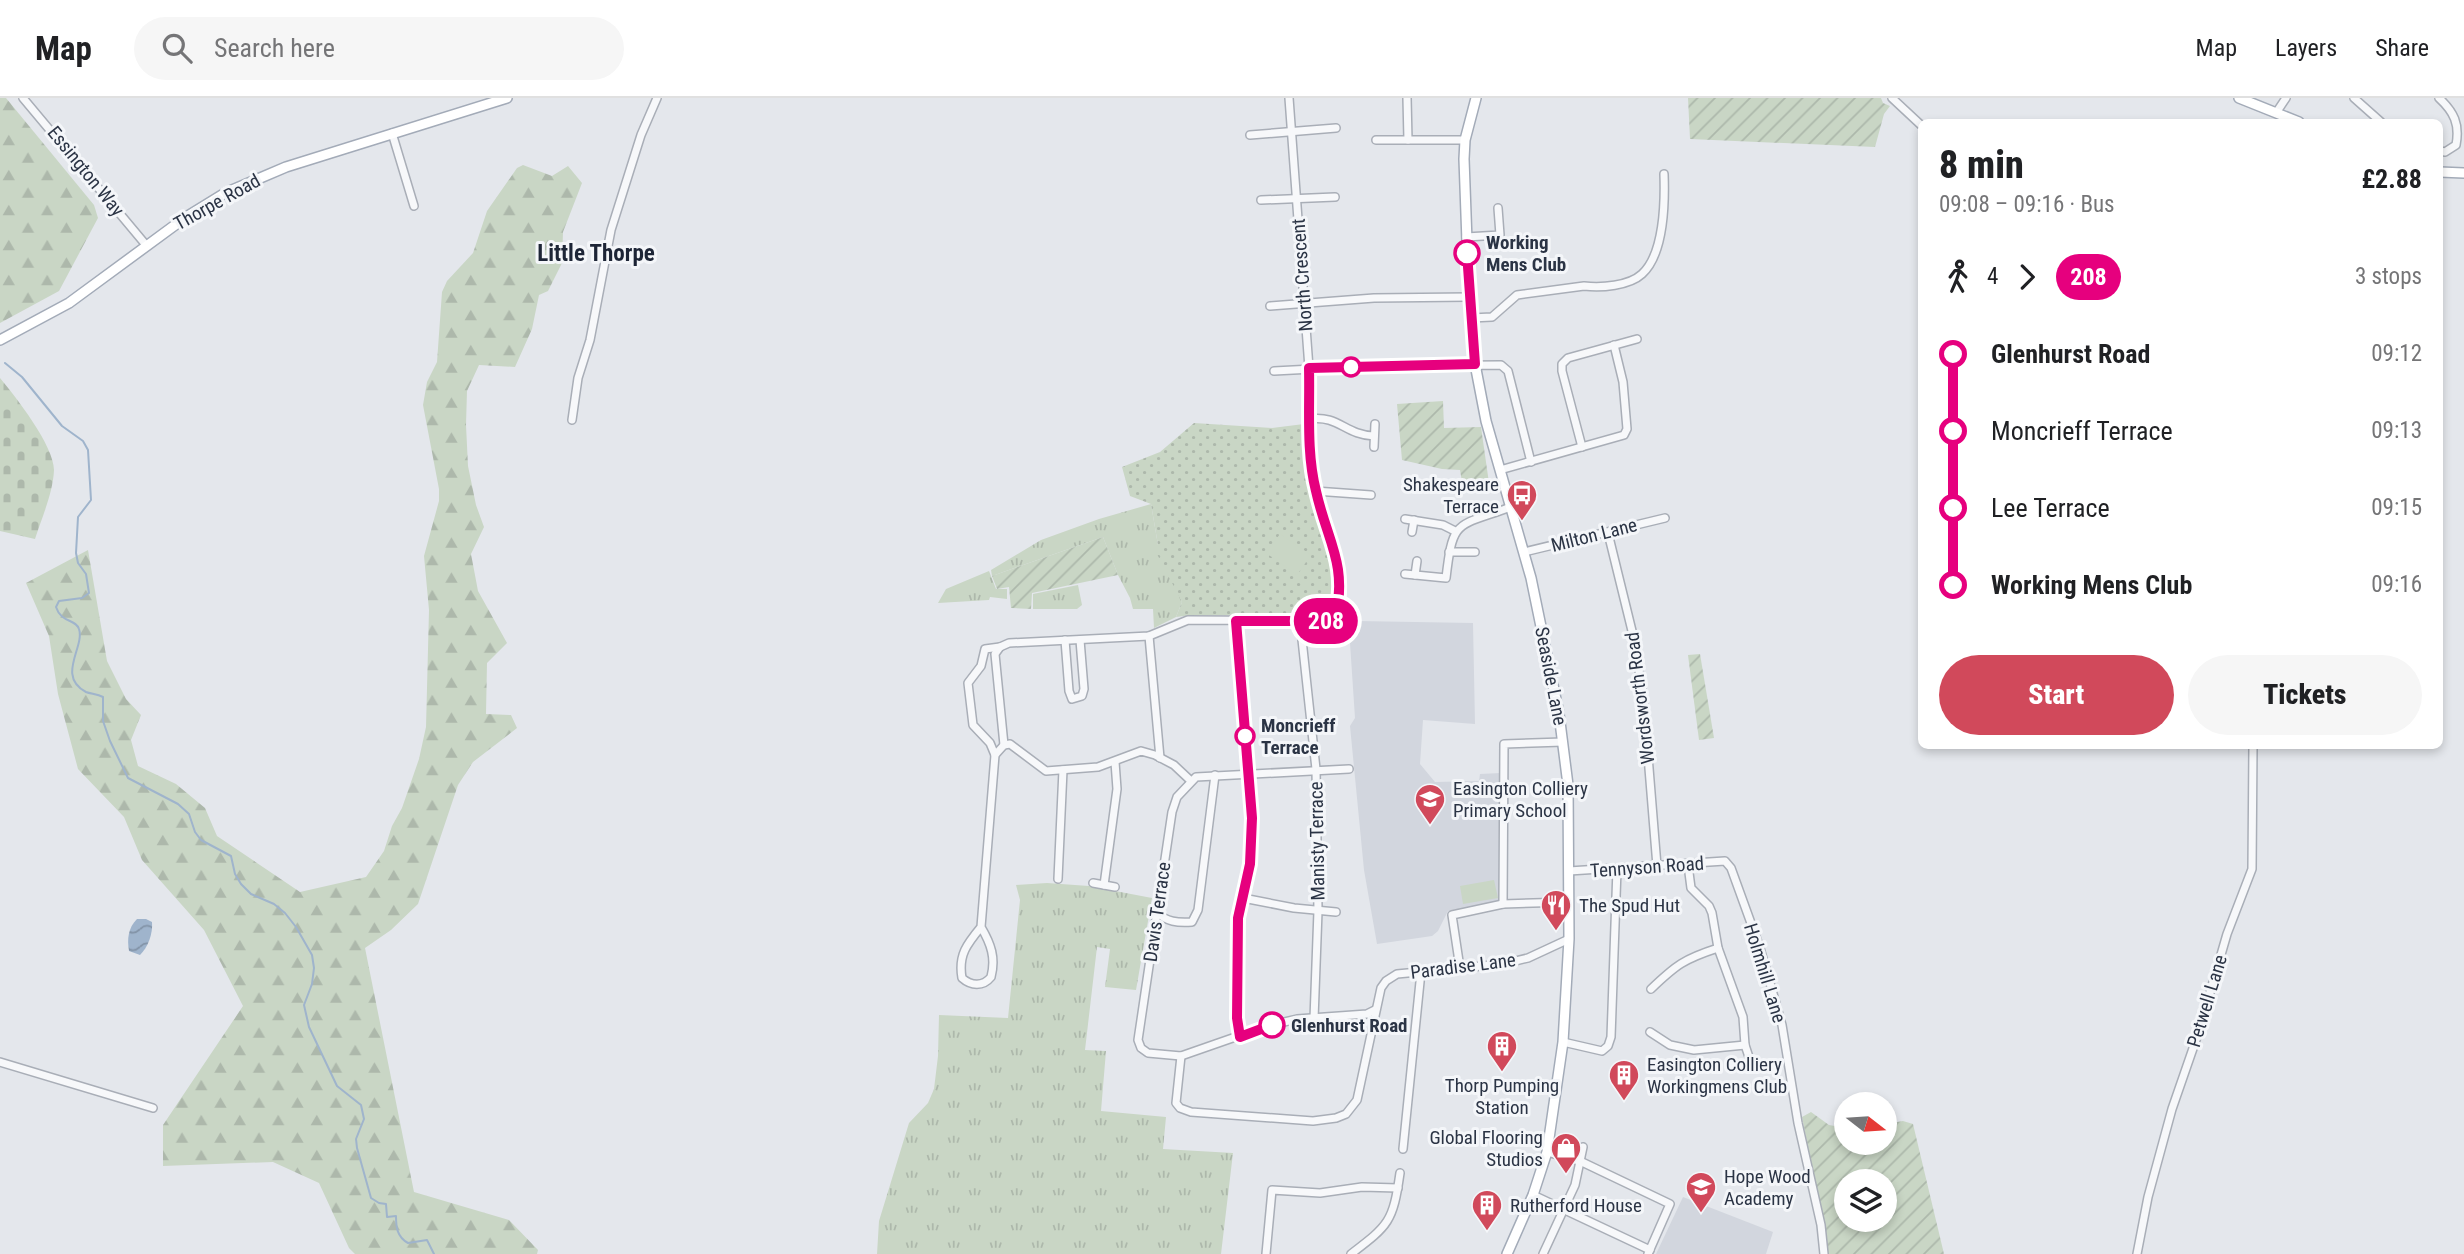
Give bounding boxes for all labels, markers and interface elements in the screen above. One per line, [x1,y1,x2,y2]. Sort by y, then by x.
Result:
search box [134,17,624,80]
text: Map [35,29,92,68]
icon: search [158,29,196,67]
text: Search here [214,33,335,63]
text: Map [2196,34,2237,62]
text: Layers [2275,34,2337,62]
text: Share [2375,34,2429,62]
street label: Essington Way [43,121,129,221]
text: 8 min [1939,143,2024,187]
text: £2.88 [2361,164,2422,194]
street label: Thorpe Road [170,169,264,235]
text: 09:08 – 09:16 · Bus [1939,191,2115,218]
street label: North Crescent [1287,218,1317,332]
place label: Working Mens Club [1486,231,1566,276]
district label: Little Thorpe [537,240,655,267]
marker: Working Mens Club [1454,240,1480,266]
icon: walk [1939,258,1977,296]
icon: forward [2008,258,2046,296]
text: 4 [1987,263,1998,290]
text: 208 [2070,263,2107,291]
text: 3 stops [2355,263,2422,290]
text: Glenhurst Road [1991,339,2150,369]
text: 09:12 [2371,340,2422,367]
unlabelled marker [1341,357,1361,377]
text: Moncrieff Terrace [1991,416,2173,446]
text: 09:13 [2371,417,2422,444]
place label: Shakespeare Terrace [1403,473,1499,518]
bus stop icon: Shakespeare Terrace [1505,478,1539,522]
text: Lee Terrace [1991,493,2110,523]
text: 09:15 [2371,494,2422,521]
street label: Milton Lane [1549,513,1639,557]
text: Working Mens Club [1991,570,2192,600]
text: 09:16 [2371,571,2422,598]
line badge: 208 [1286,598,1366,644]
text: 208 [1308,607,1344,635]
street label: Seaside Lane [1530,625,1572,727]
street label: Wordsworth Road [1620,631,1660,765]
button: Start [1939,655,2174,735]
button: Tickets [2188,655,2422,735]
place label: Moncrieff Terrace [1261,714,1336,759]
marker: Moncrieff Terrace [1235,726,1255,746]
place label: Easington Colliery Primary School [1453,777,1588,822]
street label: Manisty Terrace [1304,781,1330,901]
school or university icon: Easington Colliery Primary School [1413,782,1447,826]
street label: Tennyson Road [1589,852,1705,882]
street label: Davis Terrace [1139,860,1175,964]
restaurant icon: The Spud Hut [1539,888,1573,932]
place label: The Spud Hut [1579,894,1680,917]
street label: Holmhill Lane [1739,920,1791,1026]
street label: Paradise Lane [1409,948,1517,984]
street label: Petwell Lane [2182,952,2232,1050]
marker: Glenhurst Road [1259,1012,1285,1038]
place label: Glenhurst Road [1291,1014,1408,1037]
building icon: Thorp Pumping Station [1485,1029,1519,1073]
place label: Easington Colliery Workingmens Club [1647,1053,1787,1098]
building icon: Easington Colliery Workingmens Club [1607,1058,1641,1102]
place label: Thorp Pumping Station [1445,1074,1559,1119]
north arrow [1834,1092,1897,1155]
map controls [1834,1092,1897,1232]
place label: Global Flooring Studios [1429,1126,1543,1171]
shop icon: Global Flooring Studios [1549,1131,1583,1175]
place label: Hope Wood Academy [1724,1165,1811,1210]
button: layers [1834,1169,1897,1232]
school or university icon: Hope Wood Academy [1684,1170,1718,1214]
building icon: Rutherford House [1470,1188,1504,1232]
place label: Rutherford House [1510,1194,1642,1217]

